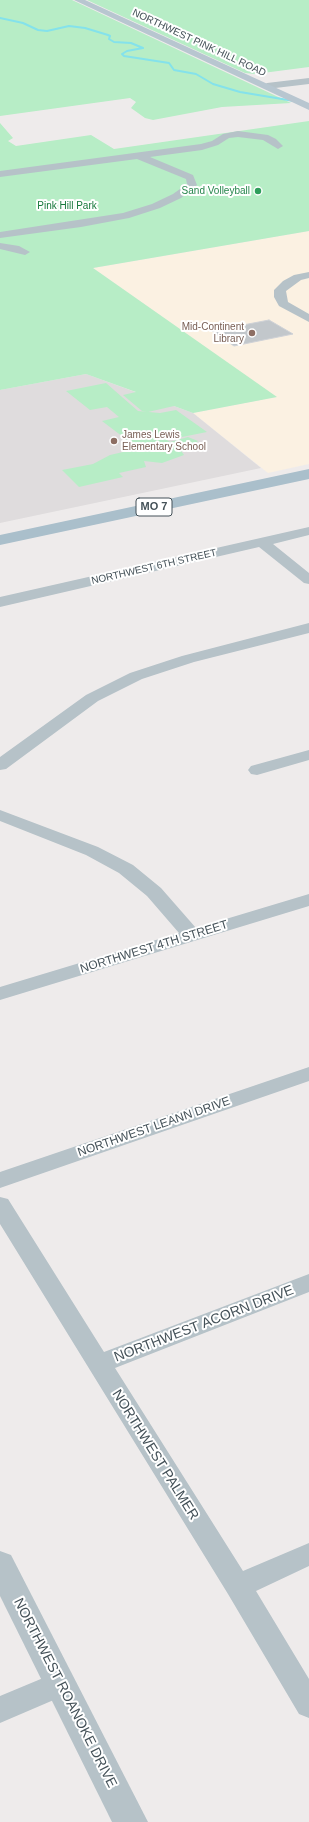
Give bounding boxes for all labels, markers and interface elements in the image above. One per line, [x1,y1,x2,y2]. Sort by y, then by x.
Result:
street label: NORTHWEST PINK HILL ROAD [130,7,268,79]
place label: Sand Volleyball [182,185,250,197]
marker: Sand Volleyball [253,186,263,196]
park label: Pink Hill Park [37,200,97,212]
place label: Mid-Continent Library [182,321,244,344]
marker: Mid-Continent Library [247,328,257,338]
place label: James Lewis Elementary School [122,429,206,452]
marker: James Lewis Elementary School [109,436,119,446]
road number: MO 7 [136,498,172,516]
street label: NORTHWEST 6TH STREET [90,547,218,587]
street label: NORTHWEST 4TH STREET [78,918,230,976]
street label: NORTHWEST LEANN DRIVE [76,1094,232,1160]
street label: NORTHWEST ACORN DRIVE [112,1282,296,1366]
street label: NORTHWEST PALMER [108,1387,202,1523]
street label: NORTHWEST ROANOKE DRIVE [10,1595,120,1791]

